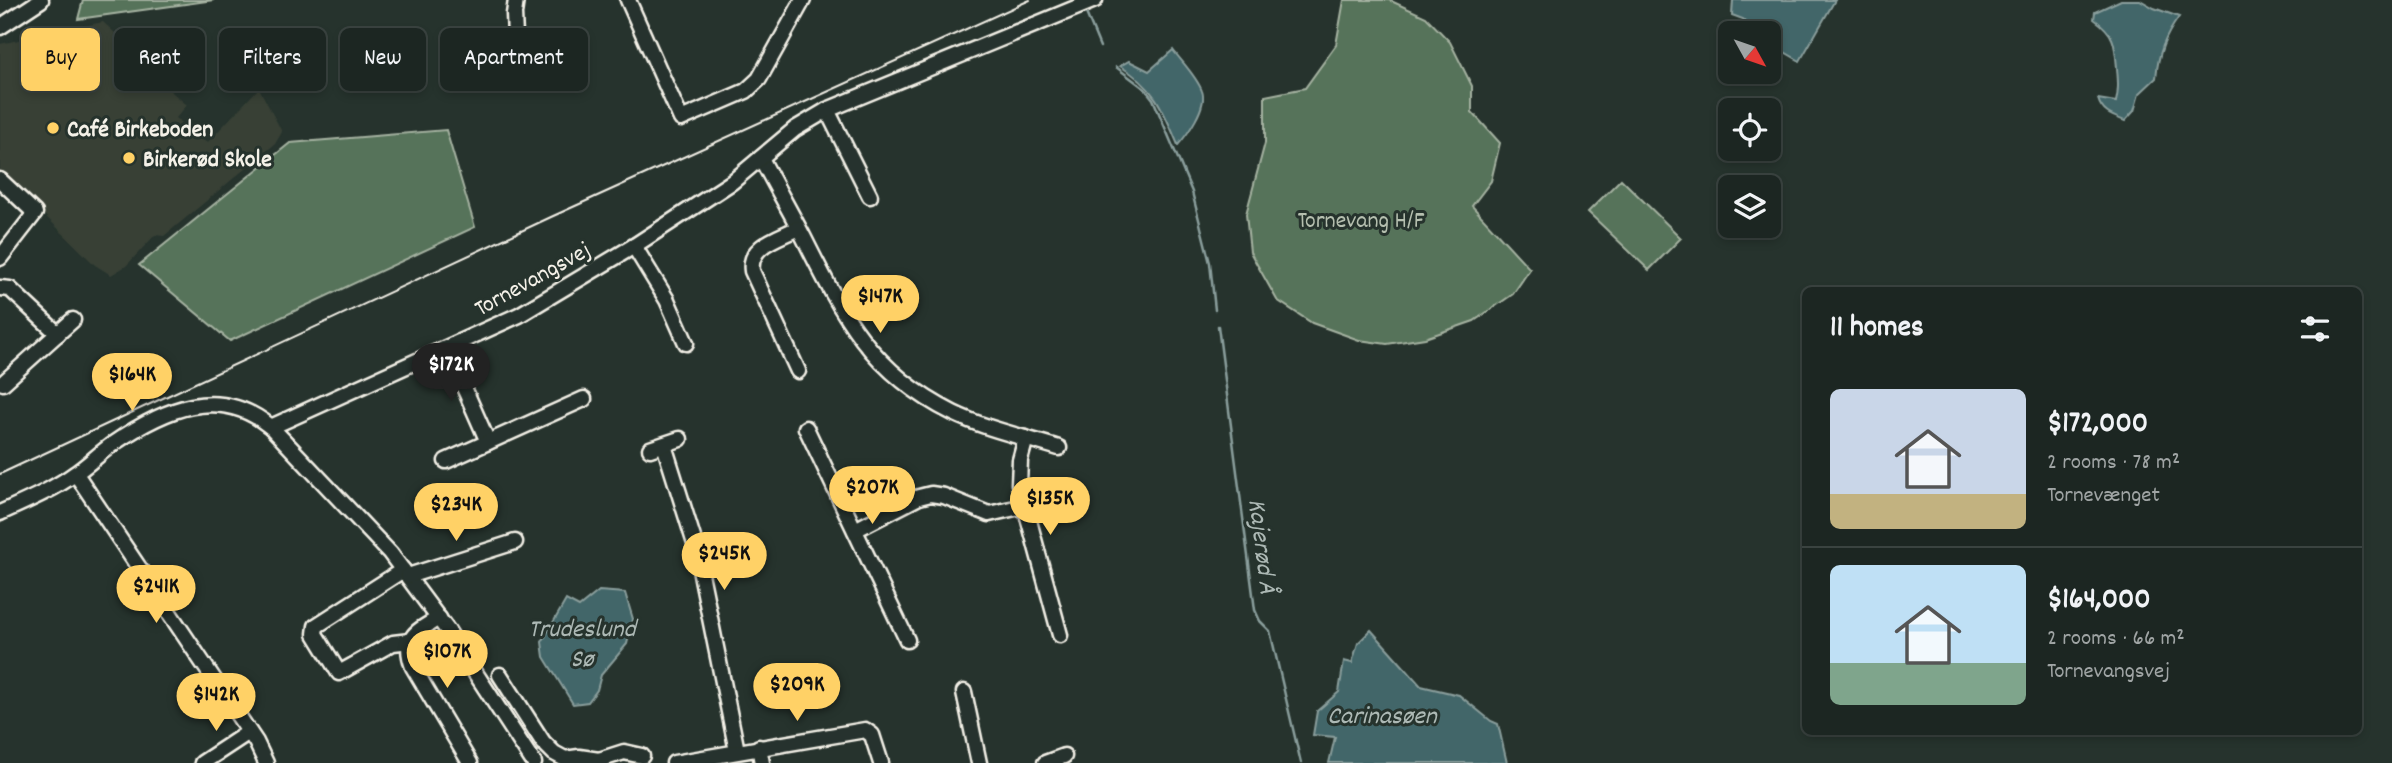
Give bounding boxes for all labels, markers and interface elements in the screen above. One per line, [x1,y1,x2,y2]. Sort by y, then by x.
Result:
north arrow [1718,21,1782,84]
map controls [1718,21,1781,238]
chip: Buy [21,28,100,91]
chip: Rent [114,28,205,91]
chip: Filters [219,28,326,91]
chip: New [340,28,426,91]
chip: Apartment [440,28,588,91]
button: locate [1718,98,1781,161]
place label: Café Birkeboden [67,114,213,148]
marker: Café Birkeboden [45,120,61,136]
place label: Birkerød Skole [143,144,272,178]
marker: Birkerød Skole [121,150,137,166]
button: layers [1718,175,1781,238]
park label: Tornevang H/F [1298,205,1425,239]
street label: Tornevangsvej [469,235,598,327]
pin: $147K [831,276,929,335]
text: $147K [857,281,903,314]
text: 11 homes [1830,308,1924,351]
icon: filters [2296,310,2334,348]
pin: $172K [402,344,500,403]
text: $172K [428,349,474,382]
pin: $164K [83,354,181,413]
text: $164K [108,359,156,392]
text: $172,000 [2047,404,2148,447]
icon: home [1886,417,1970,501]
text: 2 rooms · 78 m² [2047,447,2180,480]
pin: $207K [823,466,921,526]
text: $207K [845,472,899,505]
pin: $135K [1001,477,1099,537]
text: Tornevænget [2047,480,2160,513]
text: $135K [1026,483,1074,516]
pin: $234K [407,484,505,543]
text: $234K [430,489,482,522]
water label: Kajerød Å [1236,497,1285,598]
pin: $245K [675,532,773,592]
text: $245K [698,538,750,571]
pin: $241K [107,566,205,625]
text: $241K [133,571,179,604]
text: $164,000 [2047,580,2151,623]
icon: home [1886,593,1970,677]
water label: Trudeslund Sø [528,612,639,679]
text: 2 rooms · 66 m² [2047,623,2185,656]
pin: $107K [398,630,496,690]
text: $107K [423,636,471,669]
text: Tornevangsvej [2047,656,2170,689]
pin: $209K [748,664,846,723]
text: $209K [769,669,825,702]
pin: $142K [167,674,265,733]
text: $142K [193,679,239,712]
water label: Carinasøen [1327,699,1438,736]

